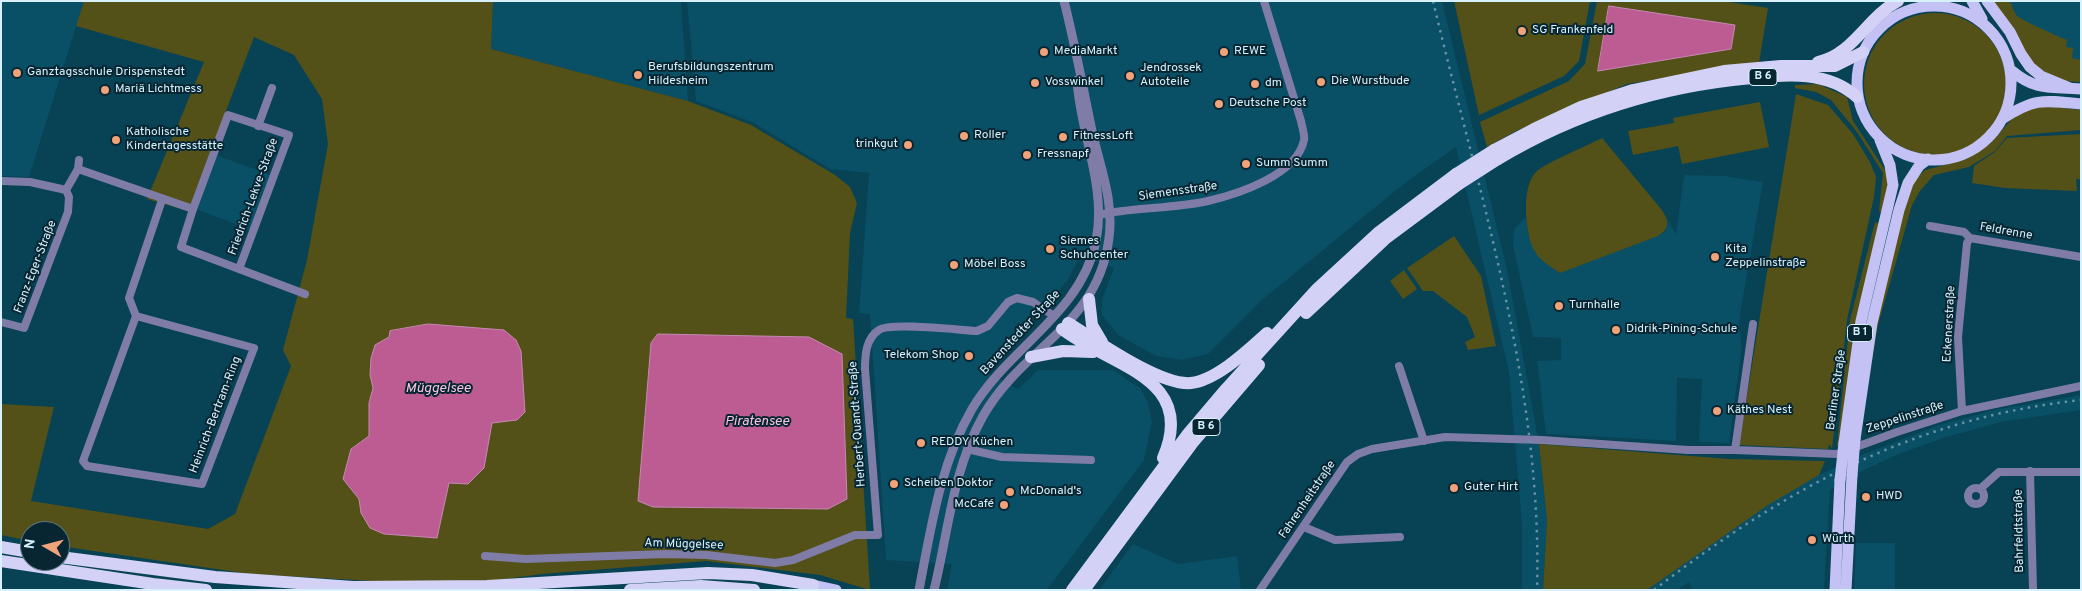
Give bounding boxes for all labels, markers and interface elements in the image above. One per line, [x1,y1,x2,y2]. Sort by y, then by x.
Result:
place label: SG Frankenfeld [1532,24,1613,38]
marker: SG Frankenfeld [1516,25,1528,37]
place label: MediaMarkt [1054,45,1118,59]
place label: REWE [1234,45,1266,59]
marker: MediaMarkt [1038,46,1050,58]
marker: REWE [1218,46,1230,58]
place label: Berufsbildungszentrum Hildesheim [648,61,774,89]
place label: Jendrossek Autoteile [1140,62,1202,90]
place label: Ganztagsschule Drispenstedt [27,66,185,80]
marker: Ganztagsschule Drispenstedt [11,67,23,79]
road number: B 6 [1749,68,1777,86]
marker: Berufsbildungszentrum Hildesheim [632,69,644,81]
marker: Jendrossek Autoteile [1124,70,1136,82]
place label: Die Wurstbude [1331,75,1409,89]
place label: Vosswinkel [1045,76,1103,90]
marker: Die Wurstbude [1315,76,1327,88]
marker: Vosswinkel [1029,77,1041,89]
place label: dm [1265,77,1282,91]
marker: dm [1249,78,1261,90]
place label: Mariä Lichtmess [115,83,202,97]
marker: Mariä Lichtmess [99,84,111,96]
place label: Deutsche Post [1229,97,1307,111]
marker: Deutsche Post [1213,98,1225,110]
place label: Katholische Kindertagesstätte [126,126,223,154]
place label: Roller [974,129,1006,143]
marker: Roller [958,130,970,142]
place label: FitnessLoft [1073,130,1133,144]
marker: FitnessLoft [1057,131,1069,143]
marker: Katholische Kindertagesstätte [110,134,122,146]
street label: Friedrich-Lekve-Straße [226,136,282,258]
place label: trinkgut [855,138,898,152]
marker: trinkgut [902,139,914,151]
place label: Fressnapf [1037,148,1089,162]
marker: Fressnapf [1021,149,1033,161]
place label: Summ Summ [1256,157,1328,171]
marker: Summ Summ [1240,158,1252,170]
street label: Siemensstraße [1138,179,1218,205]
street label: Franz-Eger-Straße [12,219,60,315]
street label: Feldrenne [1978,220,2034,244]
place label: Siemes Schuhcenter [1060,235,1128,263]
marker: Siemes Schuhcenter [1044,243,1056,255]
place label: Kita Zeppelinstraße [1725,243,1806,271]
marker: Kita Zeppelinstraße [1709,251,1721,263]
place label: Möbel Boss [964,258,1026,272]
marker: Möbel Boss [948,259,960,271]
street label: Eckenerstraße [1941,285,1959,363]
street label: Bavenstedter Straße [978,288,1064,378]
place label: Turnhalle [1569,299,1620,313]
marker: Turnhalle [1553,300,1565,312]
place label: Didrik-Pining-Schule [1626,323,1737,337]
marker: Didrik-Pining-Schule [1610,324,1622,336]
road number: B 1 [1848,324,1872,342]
place label: Telekom Shop [884,349,959,363]
street label: Berliner Straße [1824,349,1850,431]
marker: Telekom Shop [963,350,975,362]
street label: Heinrich-Bertram-Ring [187,355,245,475]
street label: Herbert-Quandt-Straße [846,361,870,487]
water label: Müggelsee [405,381,471,397]
street label: Zeppelinstraße [1864,399,1946,437]
place label: Käthes Nest [1727,404,1792,418]
marker: Käthes Nest [1711,405,1723,417]
water label: Piratensee [725,414,789,430]
road number: B 6 [1192,418,1220,436]
place label: REDDY Küchen [931,436,1013,450]
marker: REDDY Küchen [915,437,927,449]
street label: Fahrenheitstraße [1277,458,1339,542]
place label: Scheiben Doktor [904,477,993,491]
marker: Scheiben Doktor [888,478,900,490]
place label: Guter Hirt [1464,481,1518,495]
marker: Guter Hirt [1448,482,1460,494]
place label: McDonald's [1020,485,1082,499]
marker: McDonald's [1004,486,1016,498]
street label: Bahrfeldtstraße [2012,489,2028,573]
place label: HWD [1876,490,1902,504]
marker: HWD [1860,491,1872,503]
place label: McCafé [954,498,994,512]
marker: McCafé [998,499,1010,511]
north arrow [20,521,70,571]
place label: Würth [1822,533,1855,547]
marker: Würth [1806,534,1818,546]
street label: Am Müggelsee [644,536,724,554]
text: N [22,538,40,550]

